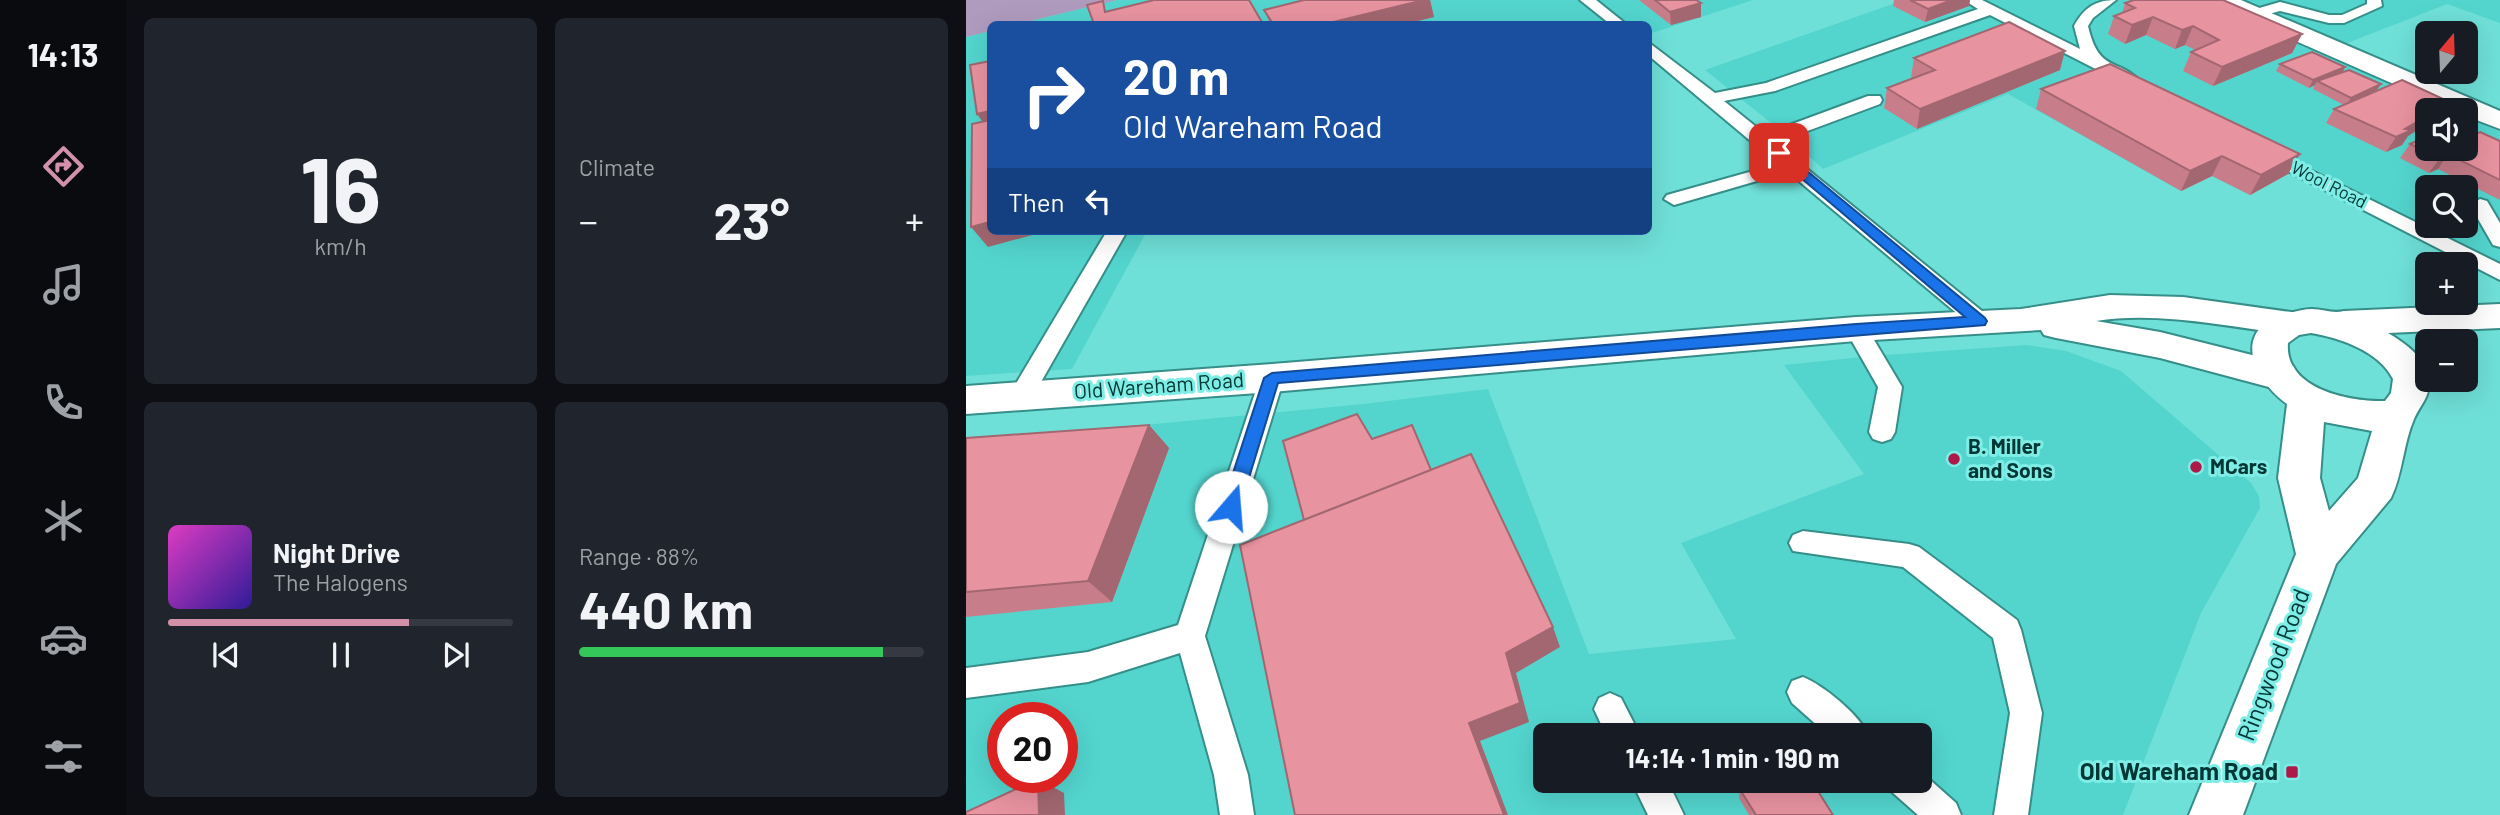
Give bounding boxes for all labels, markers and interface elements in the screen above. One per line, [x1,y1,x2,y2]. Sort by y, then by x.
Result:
north arrow [2415,21,2478,84]
map controls [2415,21,2478,392]
text: 14:13 [28,35,98,73]
text: 20 m [1123,46,1229,105]
icon: right [1008,49,1099,140]
button: sound [2415,98,2478,161]
text: Old Wareham Road [1123,106,1383,144]
pin [1749,123,1809,183]
text: 16 [300,132,381,241]
icon: arrive [1760,134,1798,172]
icon: directions [39,142,88,191]
text: Climate [579,153,655,181]
street label: Wool Road [2288,156,2371,213]
button: search [2415,175,2478,238]
icon: left [1079,182,1117,220]
text: Then [1008,186,1065,217]
text: 23° [713,188,790,250]
text: − [579,197,598,243]
text: + [905,197,924,243]
text: km/h [314,232,367,260]
button: + [2415,252,2478,315]
icon: music [39,260,88,309]
button: − [2415,329,2478,392]
street label: Old Wareham Road [1073,366,1245,403]
icon: phone [39,378,88,427]
place label: B. Miller and Sons [1968,433,2053,482]
marker: B. Miller and Sons [1946,451,1962,467]
place label: MCars [2210,453,2267,478]
marker: MCars [2188,459,2204,475]
position arrow [1194,470,1268,544]
icon: climate [39,496,88,545]
text: Night Drive [273,537,400,568]
text: Range · 88% [579,542,699,570]
text: The Halogens [273,568,408,596]
text: 440 km [579,577,753,639]
street label: Ringwood Road [2230,584,2315,745]
icon: car [39,614,88,663]
icon: previous [207,636,245,674]
icon: pause [322,636,360,674]
icon: next [437,636,475,674]
speed limit sign: 20 [987,702,1078,793]
icon: filters [39,732,88,781]
text: 14:14 · 1 min · 190 m [1625,742,1840,773]
place label: Old Wareham Road [2080,756,2278,785]
marker: Old Wareham Road [2284,764,2300,780]

